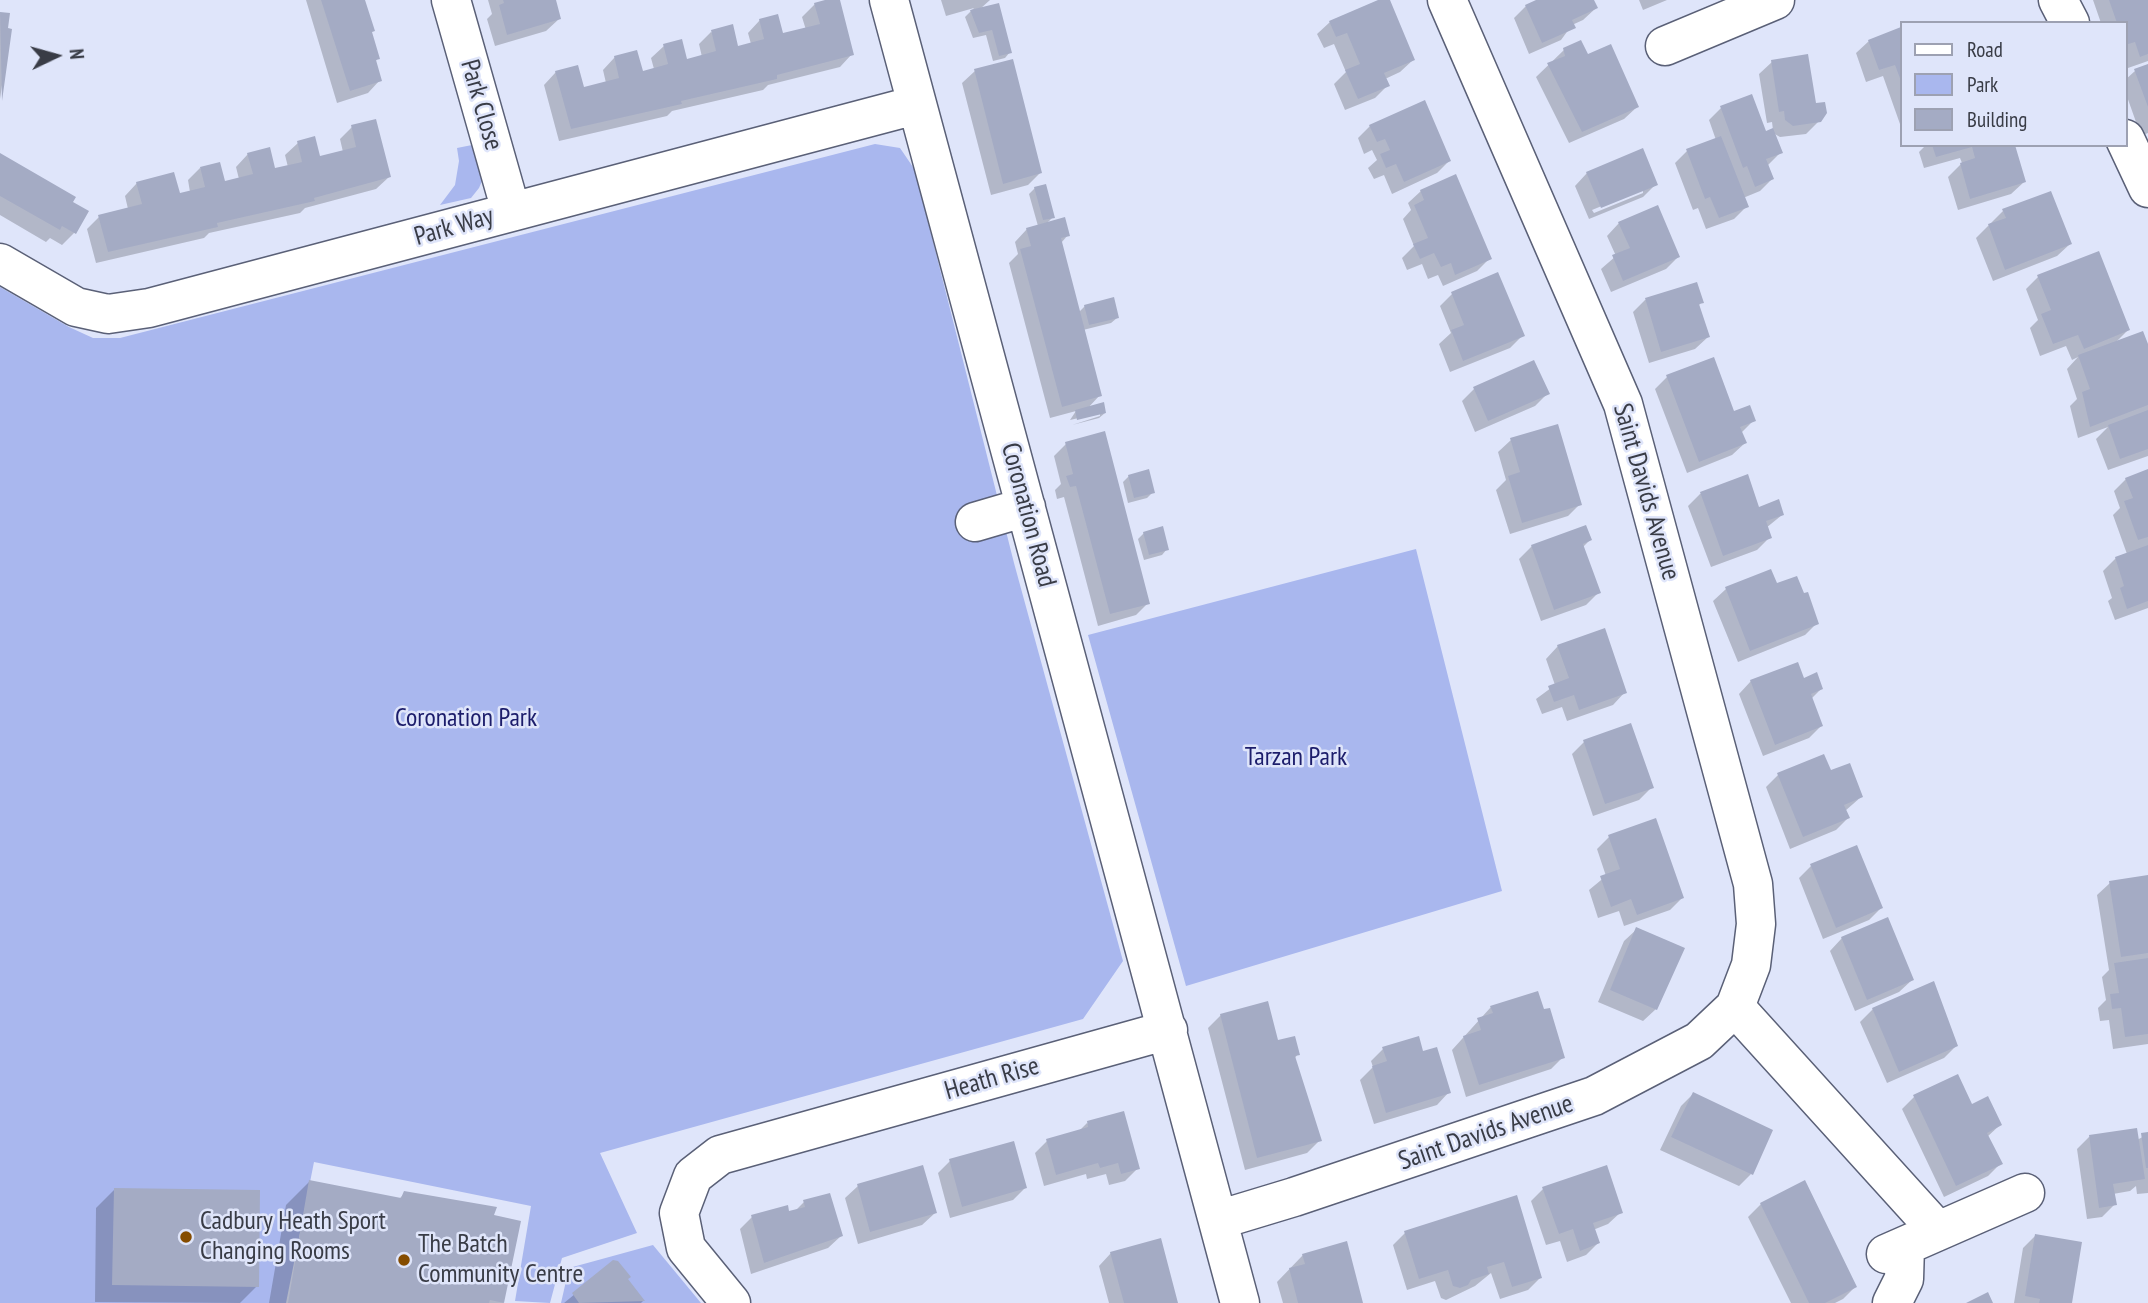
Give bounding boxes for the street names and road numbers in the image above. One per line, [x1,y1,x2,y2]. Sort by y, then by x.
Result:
street label: Park Close [453,56,509,154]
street label: Park Way [411,201,497,253]
street label: Saint Davids Avenue [1606,400,1686,584]
street label: Coronation Road [994,440,1062,590]
street label: Heath Rise [941,1051,1043,1107]
street label: Saint Davids Avenue [1395,1089,1577,1177]

